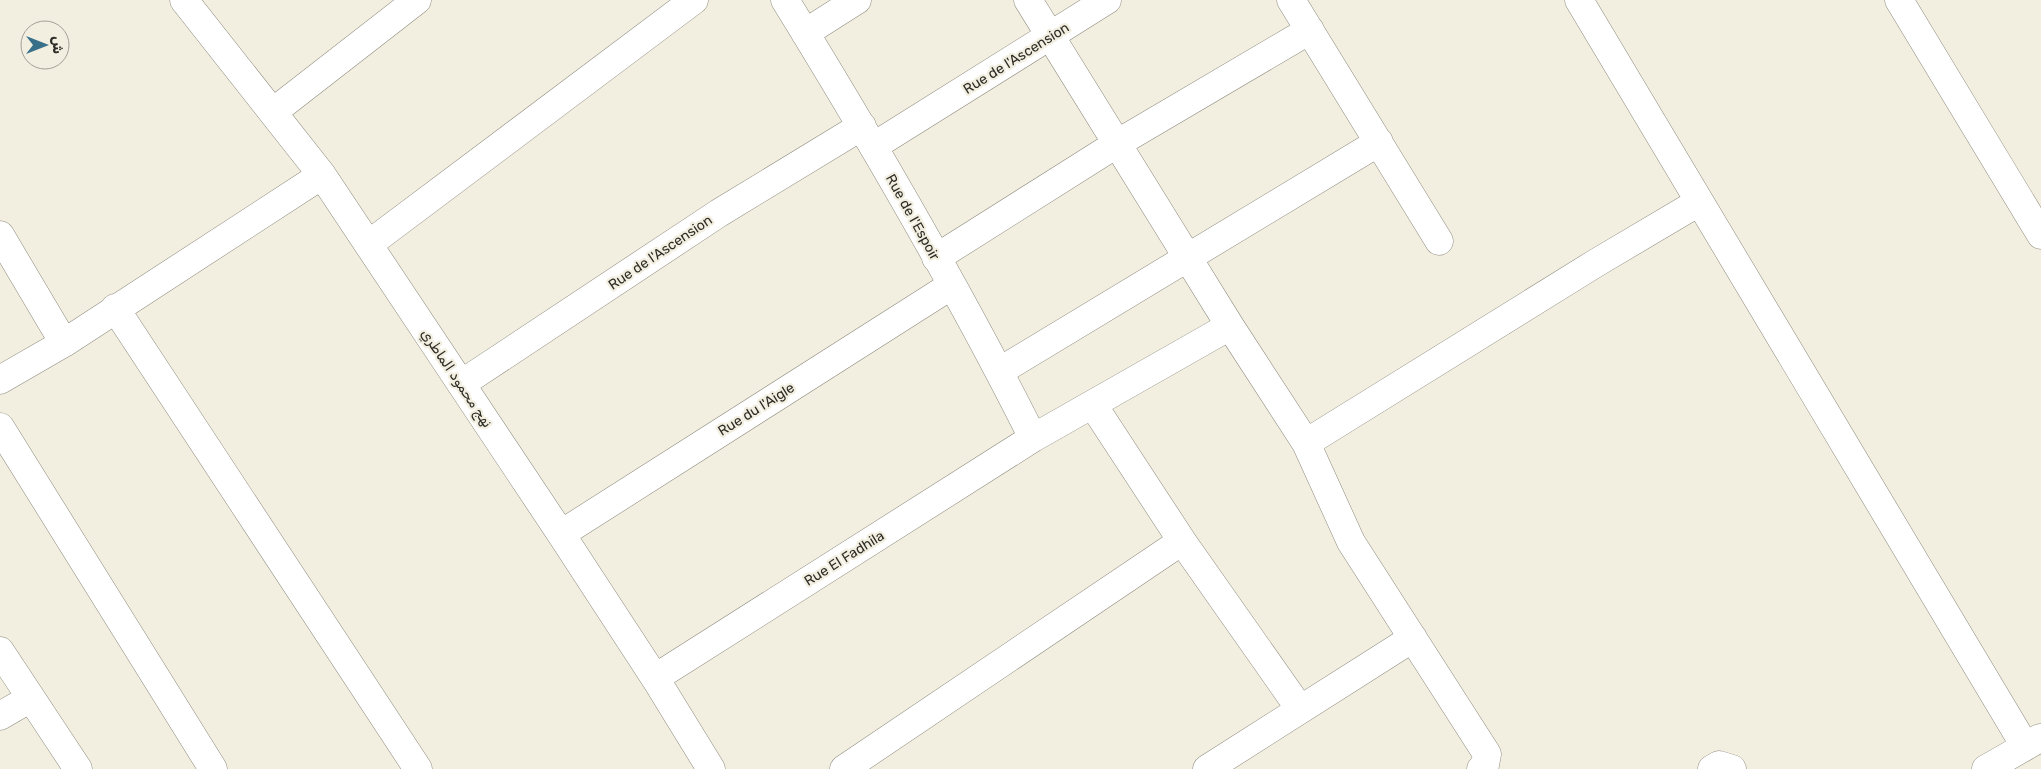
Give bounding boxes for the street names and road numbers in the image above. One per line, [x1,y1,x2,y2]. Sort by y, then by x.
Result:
street label: Rue de l'Ascension [960,19,1072,98]
street label: Rue de l'Espoir [882,171,944,264]
street label: Rue de l'Ascension [605,211,715,293]
street label: نهج محمود الماطري [416,326,496,432]
street label: Rue du l'Aigle [715,379,798,440]
street label: Rue El Fadhila [801,527,887,590]

